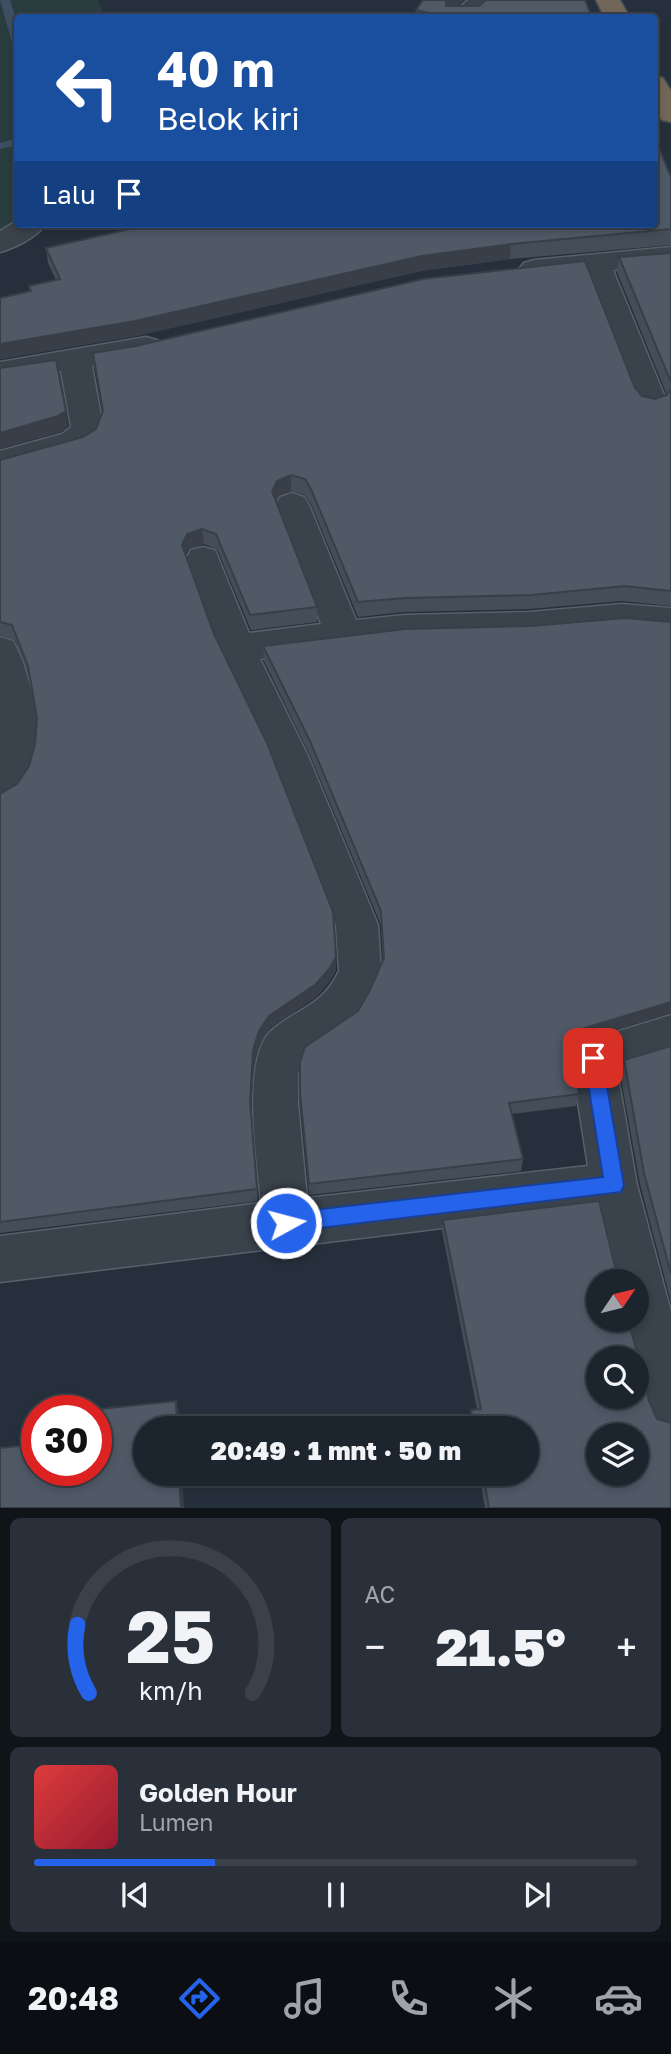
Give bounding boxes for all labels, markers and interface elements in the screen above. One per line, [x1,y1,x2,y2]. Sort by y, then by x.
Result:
text: 40 m [157,39,275,98]
icon: left [42,42,133,133]
text: Belok kiri [157,99,300,137]
icon: arrive [110,175,148,213]
text: Lalu [42,179,96,210]
pin [563,1028,623,1088]
icon: arrive [574,1039,612,1077]
position arrow [249,1186,323,1260]
north arrow [586,1269,649,1332]
map controls [586,1269,649,1486]
button: search [586,1346,649,1409]
speed limit sign: 30 [21,1395,112,1486]
button: layers [586,1423,649,1486]
text: 20:49 · 1 mnt · 50 m [211,1435,461,1466]
text: AC [365,1580,395,1608]
text: 25 [126,1593,215,1680]
text: 21.5° [436,1615,566,1677]
text: − [365,1624,385,1669]
text: + [616,1624,637,1669]
text: km/h [138,1675,202,1706]
text: Golden Hour [139,1777,297,1808]
text: Lumen [139,1808,213,1836]
icon: previous [116,1876,154,1914]
icon: pause [317,1876,355,1914]
icon: next [518,1876,556,1914]
icon: directions [175,1974,224,2023]
icon: music [280,1974,329,2023]
icon: phone [384,1974,433,2023]
icon: climate [489,1974,538,2023]
icon: car [594,1974,643,2023]
text: 20:48 [28,1979,119,2017]

